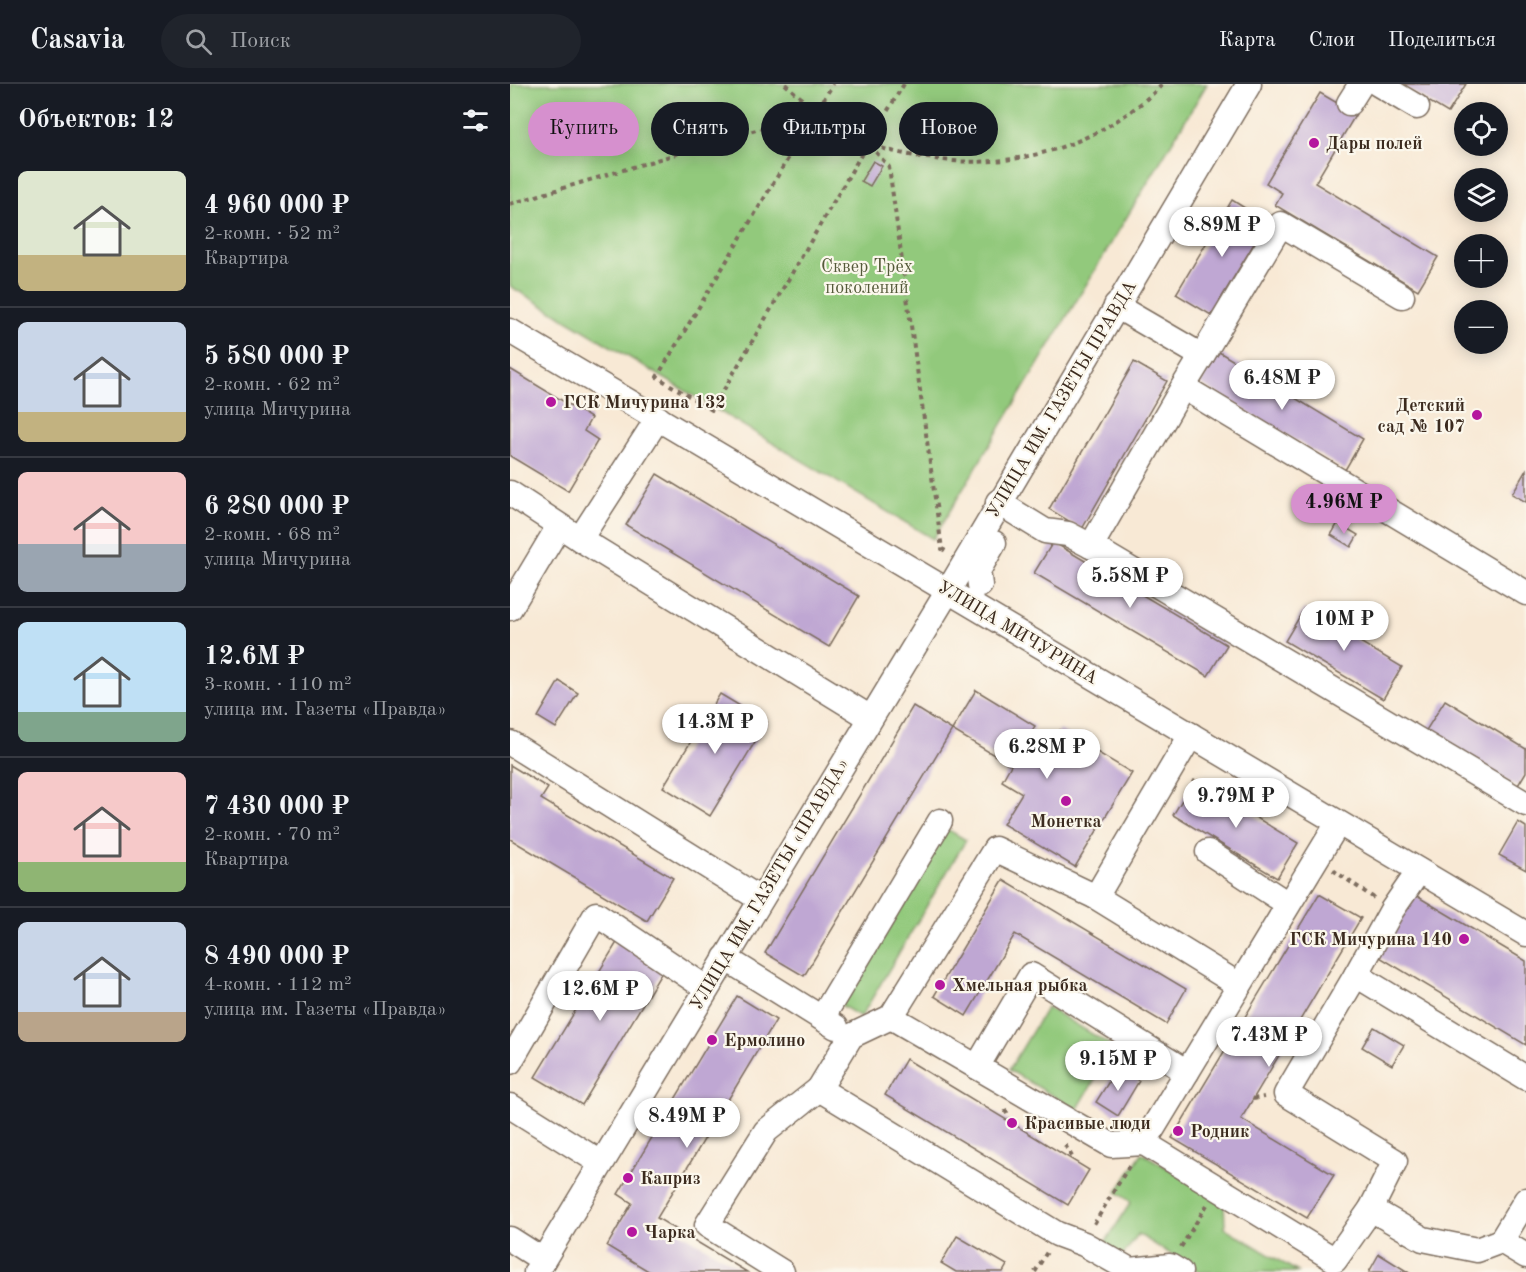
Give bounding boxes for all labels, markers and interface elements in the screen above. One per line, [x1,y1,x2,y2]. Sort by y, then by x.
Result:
search box [161,14,581,68]
icon: search [182,25,215,58]
text: Casavia [30,27,125,55]
text: Поиск [230,30,291,52]
text: Карта [1219,30,1276,51]
text: Слои [1309,30,1355,51]
text: Поделиться [1388,30,1496,51]
chip: Купить [528,102,639,156]
chip: Снять [651,102,749,156]
chip: Фильтры [761,102,887,156]
chip: Новое [899,102,998,156]
map controls [1454,102,1508,354]
button: locate [1454,102,1508,156]
icon: filters [459,104,492,137]
text: Объектов: 12 [18,107,174,133]
place label: Дары полей [1326,135,1423,153]
marker: Дары полей [1307,136,1321,150]
button: layers [1454,168,1508,222]
text: 4 960 000 ₽ [204,193,350,219]
icon: home [66,195,138,267]
pin: 8.89M ₽ [1167,207,1277,258]
text: 8.89M ₽ [1183,216,1261,236]
text: 2-комн. · 52 m² [204,224,340,244]
button: + [1454,234,1508,288]
text: Квартира [204,249,289,269]
park label: Сквер Трёх поколений [821,258,913,297]
street label: УЛИЦА ИМ. ГАЗЕТЫ ПРАВДА [984,278,1140,521]
button: − [1454,300,1508,354]
text: 5 580 000 ₽ [204,344,350,370]
icon: home [66,346,138,418]
pin: 6.48M ₽ [1227,360,1337,411]
text: 6.48M ₽ [1243,369,1321,389]
text: 2-комн. · 62 m² [204,375,340,395]
place label: ГСК Мичурина 132 [563,394,726,412]
marker: ГСК Мичурина 132 [544,395,558,409]
place label: Детский сад № 107 [1377,397,1465,436]
text: улица Мичурина [204,400,351,420]
marker: Детский сад № 107 [1470,408,1484,422]
pin: 4.96M ₽ [1289,484,1399,535]
text: 4.96M ₽ [1305,493,1383,513]
text: 6 280 000 ₽ [204,494,350,520]
icon: home [66,496,138,568]
text: 2-комн. · 68 m² [204,525,340,545]
text: улица Мичурина [204,550,351,570]
pin: 5.58M ₽ [1075,558,1185,609]
text: 5.58M ₽ [1091,567,1169,587]
street label: УЛИЦА МИЧУРИНА [934,578,1101,688]
pin: 10M ₽ [1302,601,1386,652]
text: 10M ₽ [1314,610,1374,630]
text: 12.6M ₽ [204,644,305,670]
icon: home [66,646,138,718]
text: 3-комн. · 110 m² [204,675,352,695]
text: улица им. Газеты «Правда» [204,700,447,720]
pin: 14.3M ₽ [660,704,770,755]
text: 14.3M ₽ [676,713,754,733]
pin: 6.28M ₽ [992,729,1102,780]
text: 6.28M ₽ [1008,738,1086,758]
street label: УЛИЦА ИМ. ГАЗЕТЫ «ПРАВДА» [687,755,852,1014]
pin: 9.79M ₽ [1181,778,1291,829]
text: 9.79M ₽ [1197,787,1275,807]
text: 7 430 000 ₽ [204,794,350,820]
marker: Монетка [1059,794,1073,808]
icon: home [66,796,138,868]
place label: Монетка [1030,813,1102,831]
text: 2-комн. · 70 m² [204,825,340,845]
text: Квартира [204,850,289,870]
place label: ГСК Мичурина 140 [1289,931,1452,949]
marker: ГСК Мичурина 140 [1457,932,1471,946]
text: 8 490 000 ₽ [204,944,350,970]
icon: home [66,946,138,1018]
pin: 12.6M ₽ [545,971,655,1022]
text: 4-комн. · 112 m² [204,975,352,995]
place label: Хмельная рыбка [952,977,1088,995]
marker: Хмельная рыбка [933,978,947,992]
text: 12.6M ₽ [561,980,639,1000]
text: улица им. Газеты «Правда» [204,1000,447,1020]
pin: 7.43M ₽ [1214,1017,1324,1068]
text: 7.43M ₽ [1230,1026,1308,1046]
place label: Ермолино [724,1032,805,1050]
marker: Ермолино [705,1033,719,1047]
pin: 9.15M ₽ [1063,1041,1173,1092]
text: 9.15M ₽ [1079,1050,1157,1070]
pin: 8.49M ₽ [632,1098,742,1149]
text: 8.49M ₽ [648,1107,726,1127]
place label: Красивые люди [1024,1115,1151,1133]
marker: Красивые люди [1005,1116,1019,1130]
place label: Родник [1190,1123,1250,1141]
marker: Родник [1171,1124,1185,1138]
place label: Каприз [640,1170,701,1188]
marker: Каприз [621,1171,635,1185]
place label: Чарка [644,1224,696,1242]
marker: Чарка [625,1225,639,1239]

